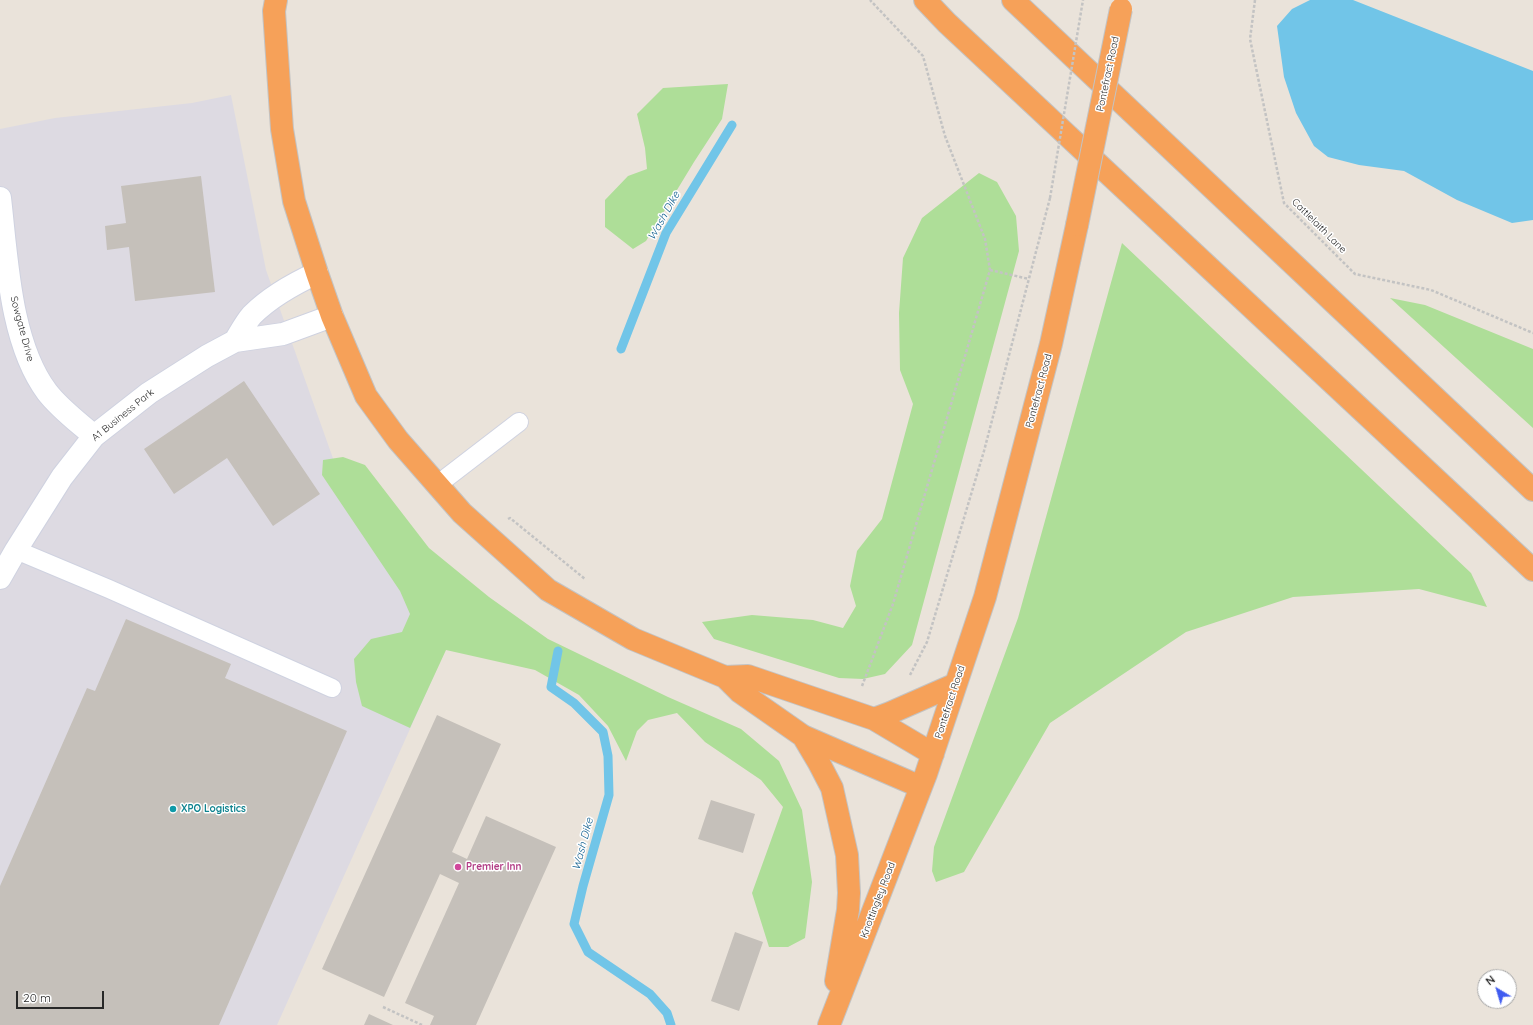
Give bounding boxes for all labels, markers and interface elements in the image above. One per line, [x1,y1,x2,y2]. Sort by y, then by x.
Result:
street label: Pontefract Road [1094,35,1122,113]
water label: Wash Dike [645,189,683,243]
street label: Cattlelaith Lane [1289,196,1349,256]
street label: Sowgate Drive [8,295,36,363]
street label: Pontefract Road [1023,353,1055,429]
street label: A1 Business Park [89,386,157,444]
street label: Pontefract Road [933,664,967,740]
place label: XPO Logistics [181,803,246,815]
marker: XPO Logistics [168,804,178,814]
water label: Wash Dike [570,816,596,872]
street label: Knottingley Road [858,860,898,940]
place label: Premier Inn [466,861,521,873]
marker: Premier Inn [453,862,463,872]
north arrow [1477,969,1517,1009]
text: N [1483,972,1498,988]
scale bar [18,983,106,1009]
text: 20 m [23,990,51,1005]

